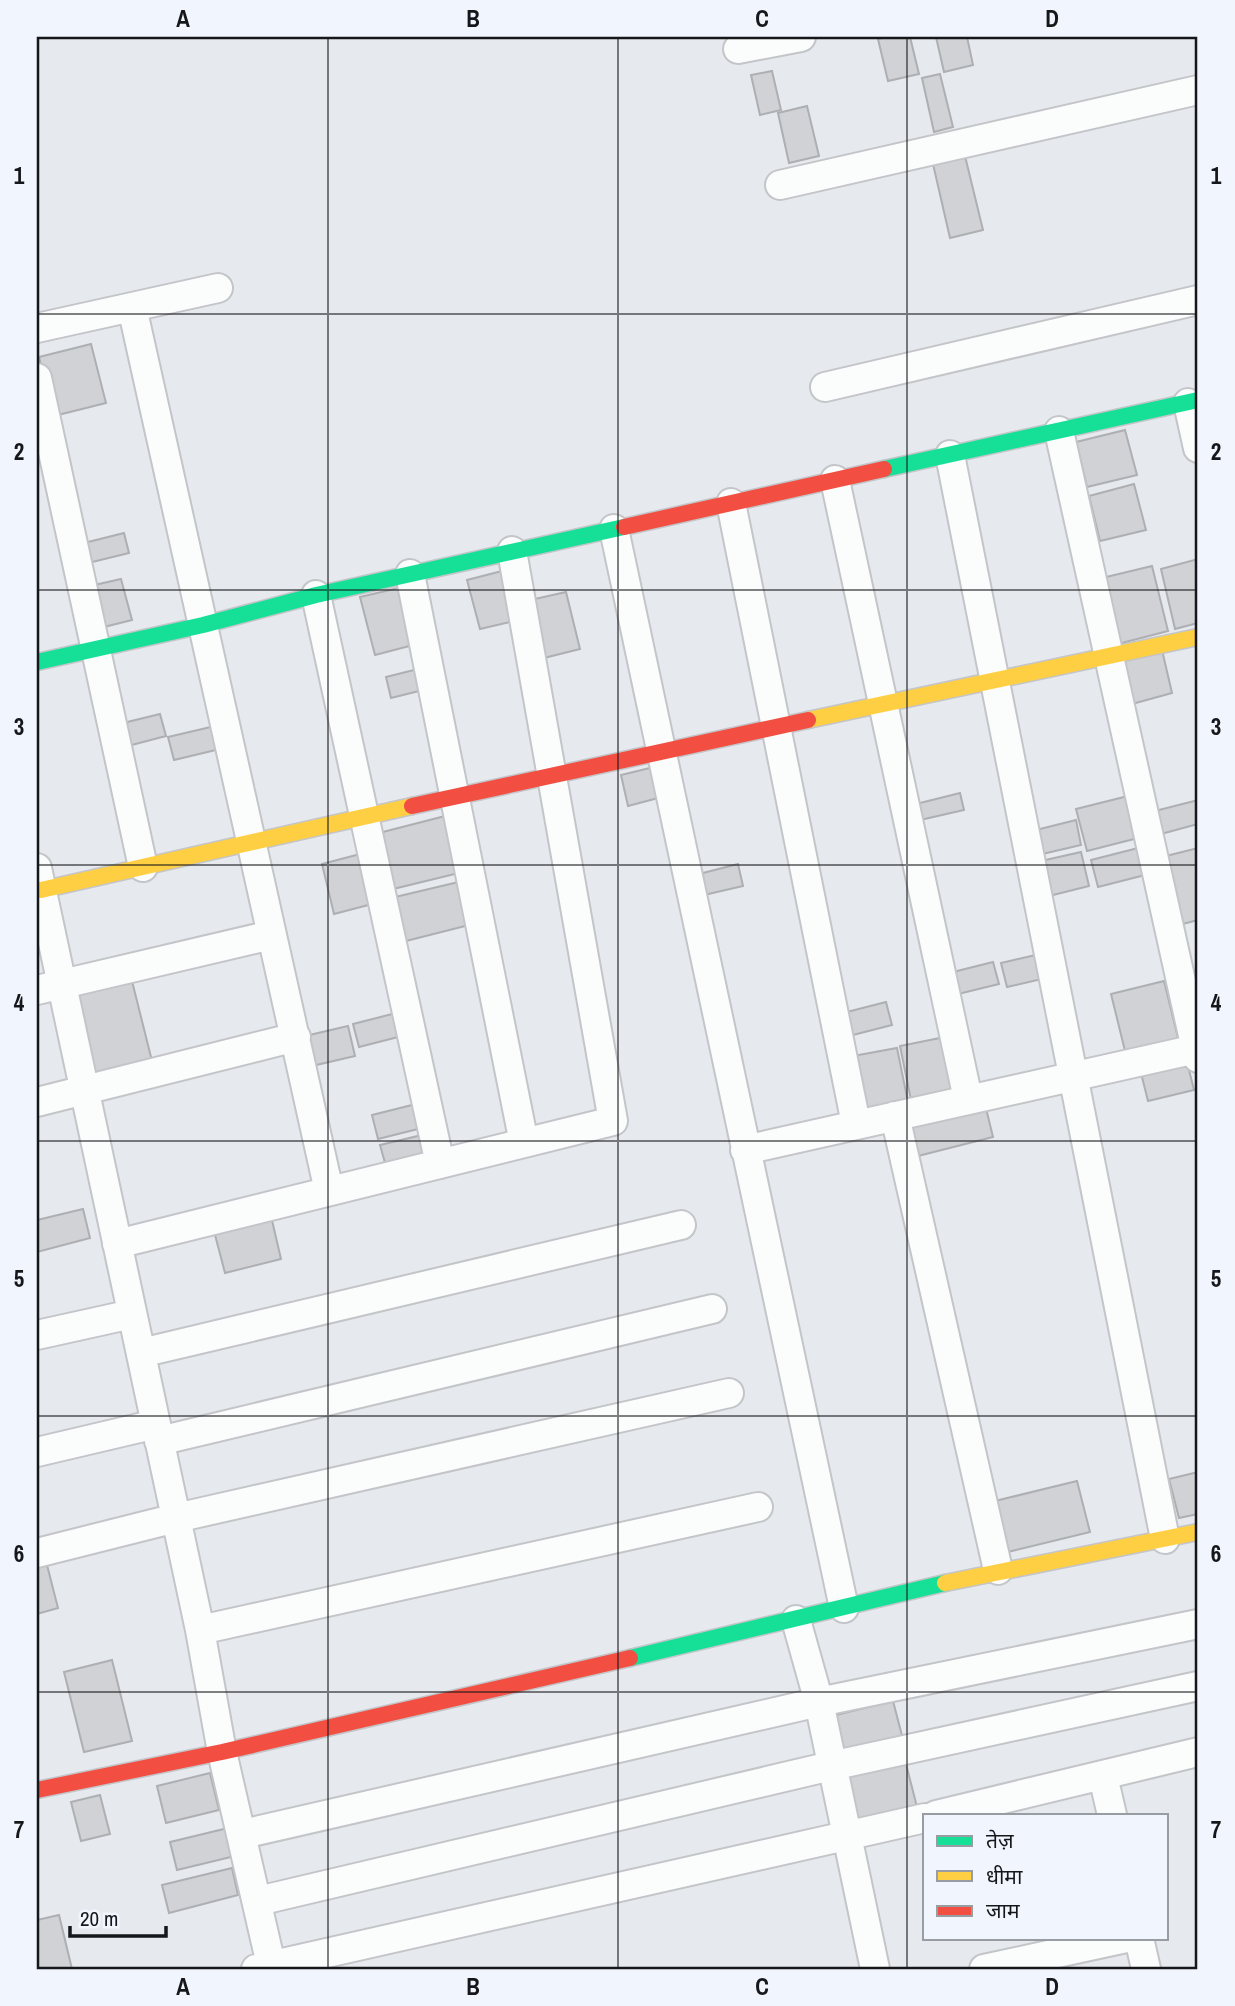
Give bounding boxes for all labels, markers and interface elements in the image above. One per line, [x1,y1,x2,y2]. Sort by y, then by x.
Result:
text: A [176,3,190,34]
text: B [466,3,480,34]
text: C [755,3,769,34]
text: D [1045,3,1059,34]
text: 1 [14,160,25,191]
text: 1 [1211,160,1222,191]
text: 2 [14,436,24,467]
text: 2 [1211,436,1221,467]
text: 3 [14,711,24,742]
text: 3 [1211,711,1221,742]
text: 4 [14,987,25,1018]
text: 4 [1211,987,1222,1018]
text: 5 [14,1263,24,1294]
text: 5 [1211,1263,1221,1294]
text: 6 [14,1538,24,1569]
text: 6 [1211,1538,1221,1569]
text: 7 [14,1814,24,1845]
legend [923,1814,1168,1940]
text: 7 [1211,1814,1221,1845]
text: तेज़ [986,1826,1014,1855]
text: धीमा [986,1862,1023,1891]
scale bar [70,1894,166,1938]
text: जाम [986,1896,1020,1925]
text: 20 m [80,1904,118,1933]
text: A [176,1971,190,2002]
text: B [466,1971,480,2002]
text: C [755,1971,769,2002]
text: D [1045,1971,1059,2002]

